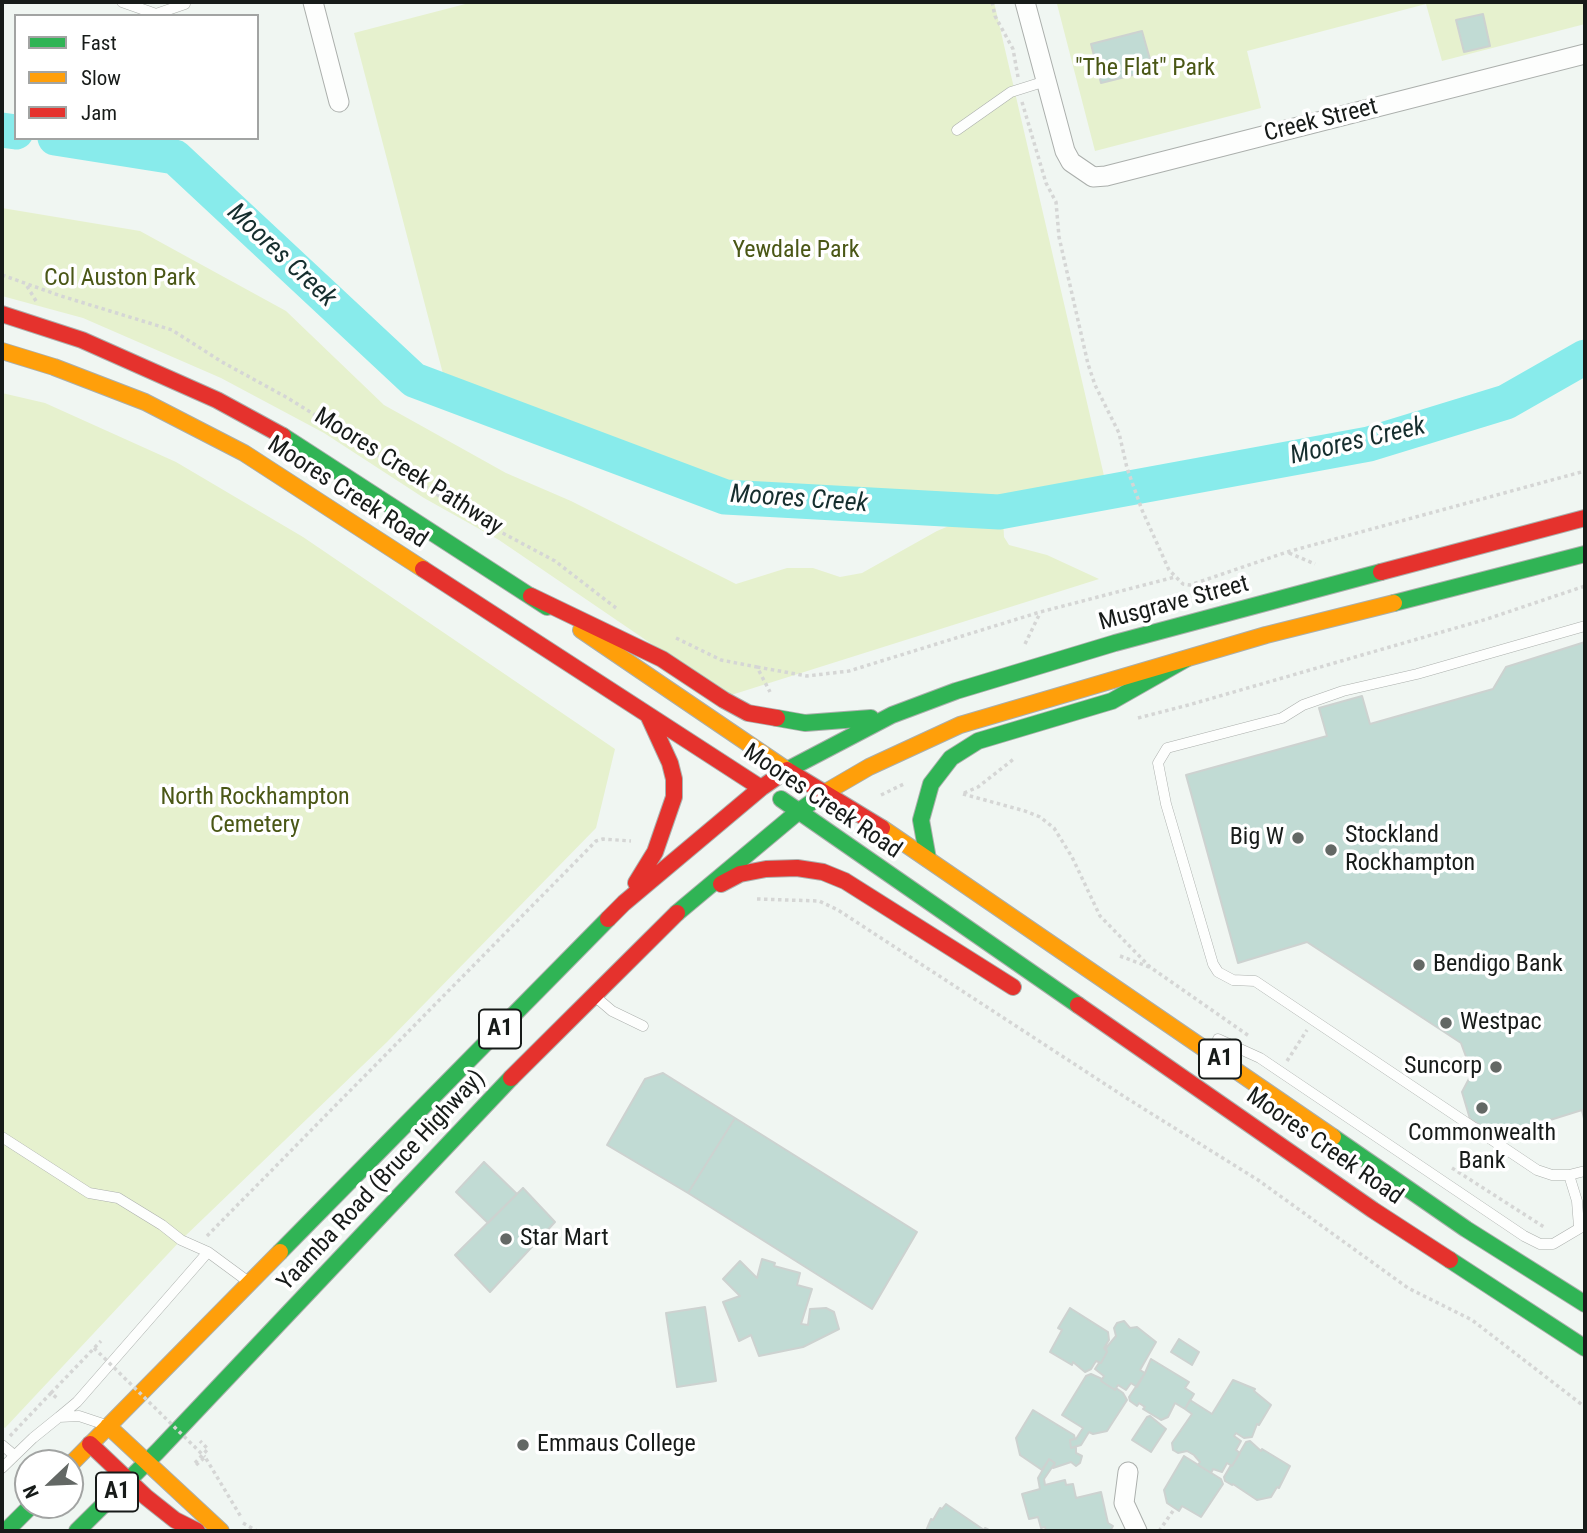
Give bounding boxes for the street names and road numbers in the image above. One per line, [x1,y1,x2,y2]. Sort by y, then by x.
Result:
street label: Creek Street [1261,93,1381,149]
street label: Moores Creek Pathway [308,402,508,542]
street label: Moores Creek Road [262,431,432,555]
street label: Musgrave Street [1096,570,1252,638]
street label: Moores Creek Road [737,738,907,866]
road number: A1 [479,1010,521,1048]
road number: A1 [1199,1040,1241,1078]
street label: Yaamba Road (Bruce Highway) [272,1065,492,1297]
street label: Moores Creek Road [1240,1082,1408,1212]
road number: A1 [96,1472,138,1512]

